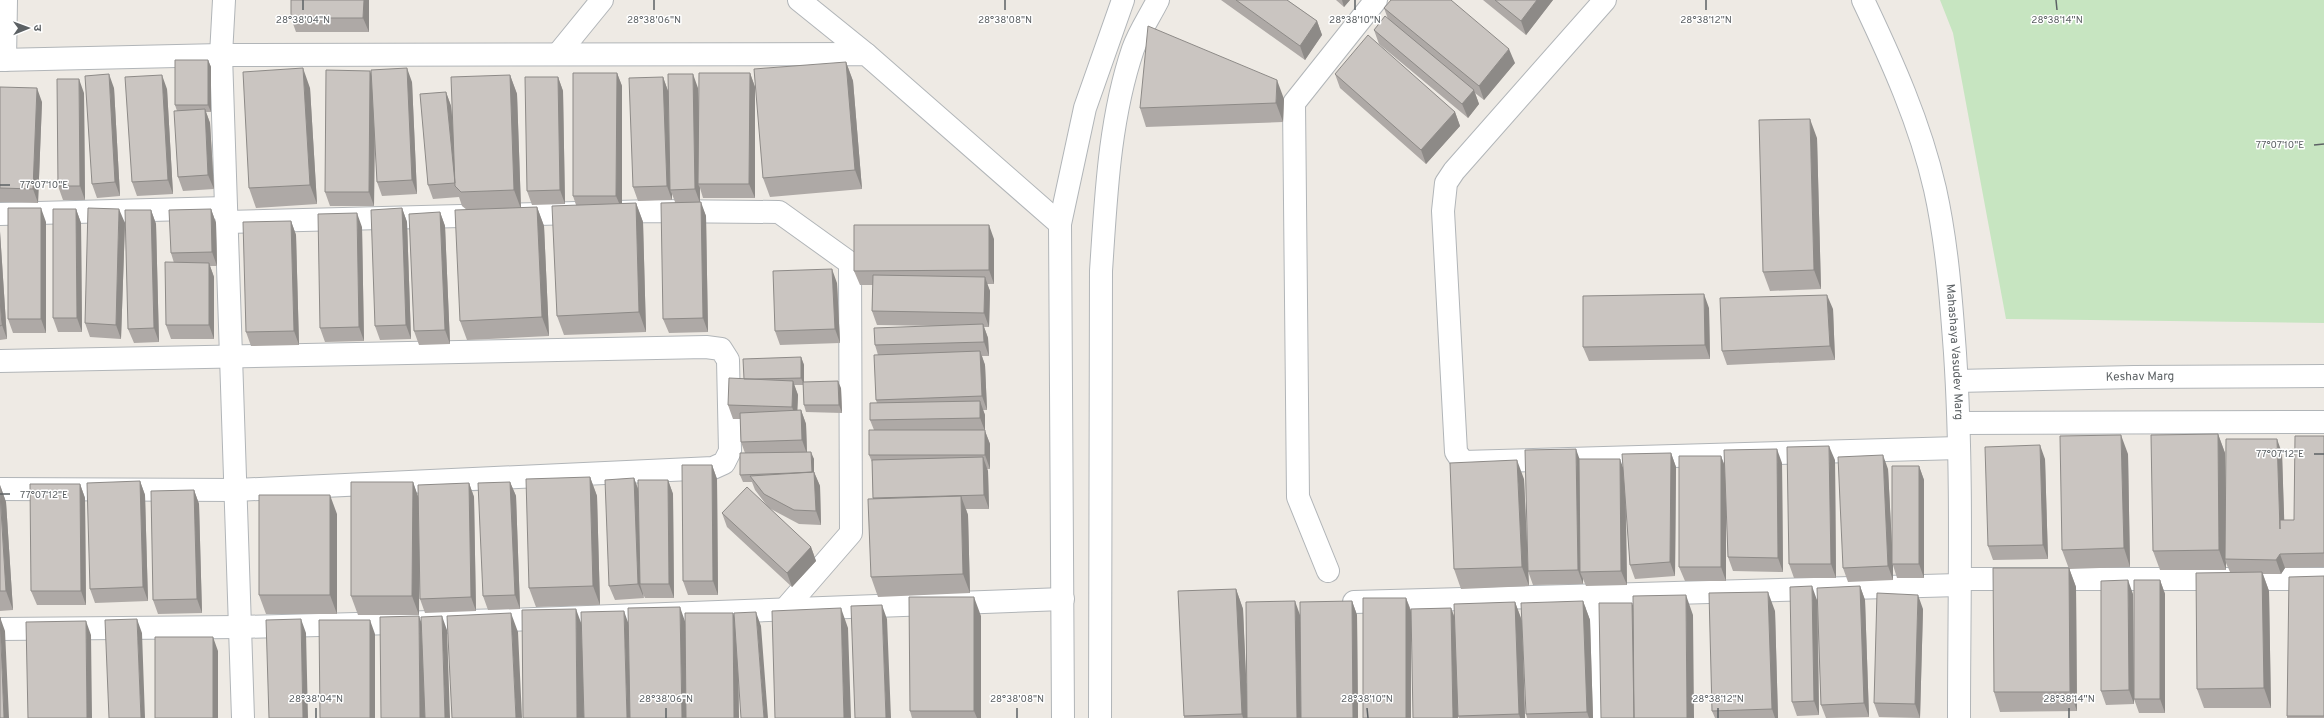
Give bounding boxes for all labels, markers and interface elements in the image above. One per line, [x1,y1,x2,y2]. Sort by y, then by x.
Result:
north arrow [8,8,48,48]
text: 28°38'04"N [276,14,330,27]
text: 28°38'06"N [627,14,681,27]
text: 28°38'08"N [978,14,1032,27]
text: 28°38'10"N [1329,14,1381,27]
text: 28°38'12"N [1680,14,1732,27]
text: 28°38'14"N [2031,14,2083,27]
text: उ [30,25,44,32]
text: 77°07'10"E [2256,139,2304,152]
text: 77°07'10"E [20,179,68,192]
street label: Mahashaya Vasudev Marg [1941,283,1966,421]
street label: Keshav Marg [2105,369,2174,386]
text: 77°07'12"E [2256,448,2304,461]
text: 77°07'12"E [20,489,68,502]
text: 28°38'04"N [289,693,343,706]
text: 28°38'06"N [639,693,693,706]
text: 28°38'08"N [990,693,1044,706]
text: 28°38'10"N [1341,693,1393,706]
text: 28°38'12"N [1692,693,1744,706]
text: 28°38'14"N [2043,693,2095,706]

